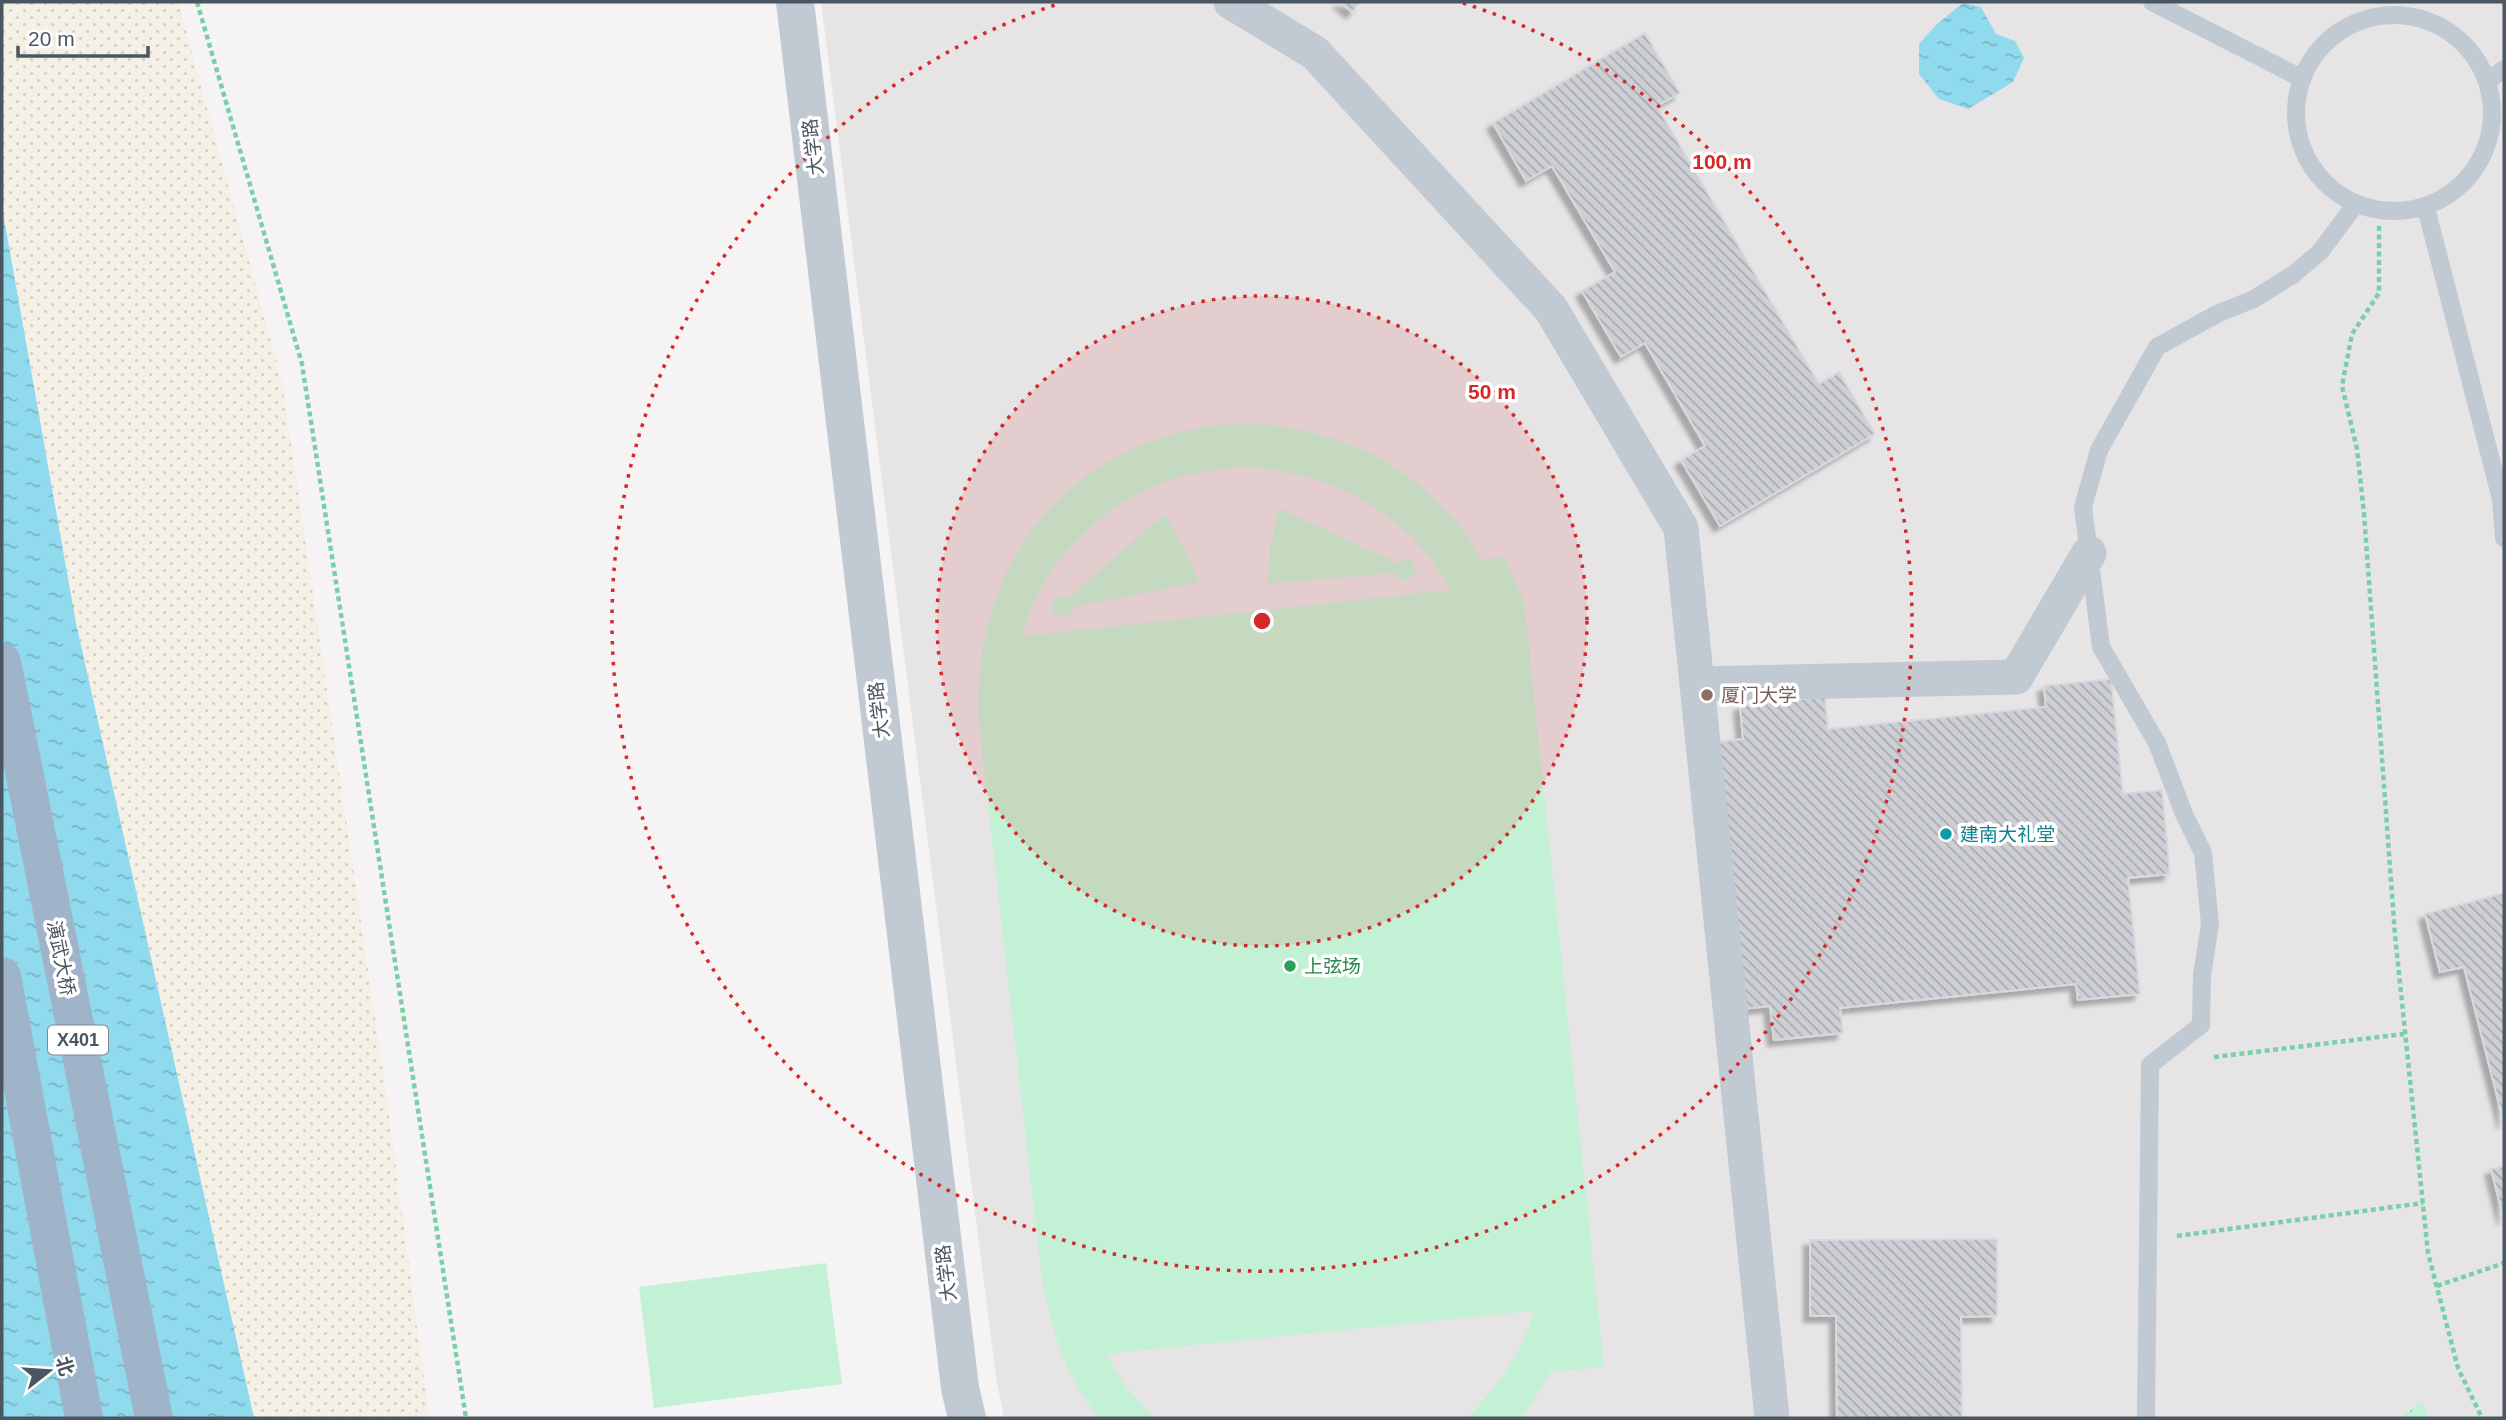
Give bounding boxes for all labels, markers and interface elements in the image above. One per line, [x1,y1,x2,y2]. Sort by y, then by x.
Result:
scale bar [18,14,147,58]
text: 20 m [28,27,75,50]
street label: 大学路 [799,117,827,177]
text: 100 m [1692,150,1752,173]
text: 50 m [1468,380,1516,403]
centre of rings [1250,609,1274,633]
street label: 大学路 [865,680,893,740]
place label: 厦门大学 [1721,685,1797,706]
marker: 厦门大学 [1699,687,1715,703]
place label: 建南大礼堂 [1960,824,2055,845]
marker: 建南大礼堂 [1938,826,1954,842]
street label: 演武大桥 [43,919,79,997]
place label: 上弦场 [1304,956,1361,977]
marker: 上弦场 [1282,958,1298,974]
road number: X401 [48,1026,108,1055]
street label: 大学路 [932,1243,960,1303]
north arrow [14,1336,84,1406]
text: 北 [52,1354,78,1378]

